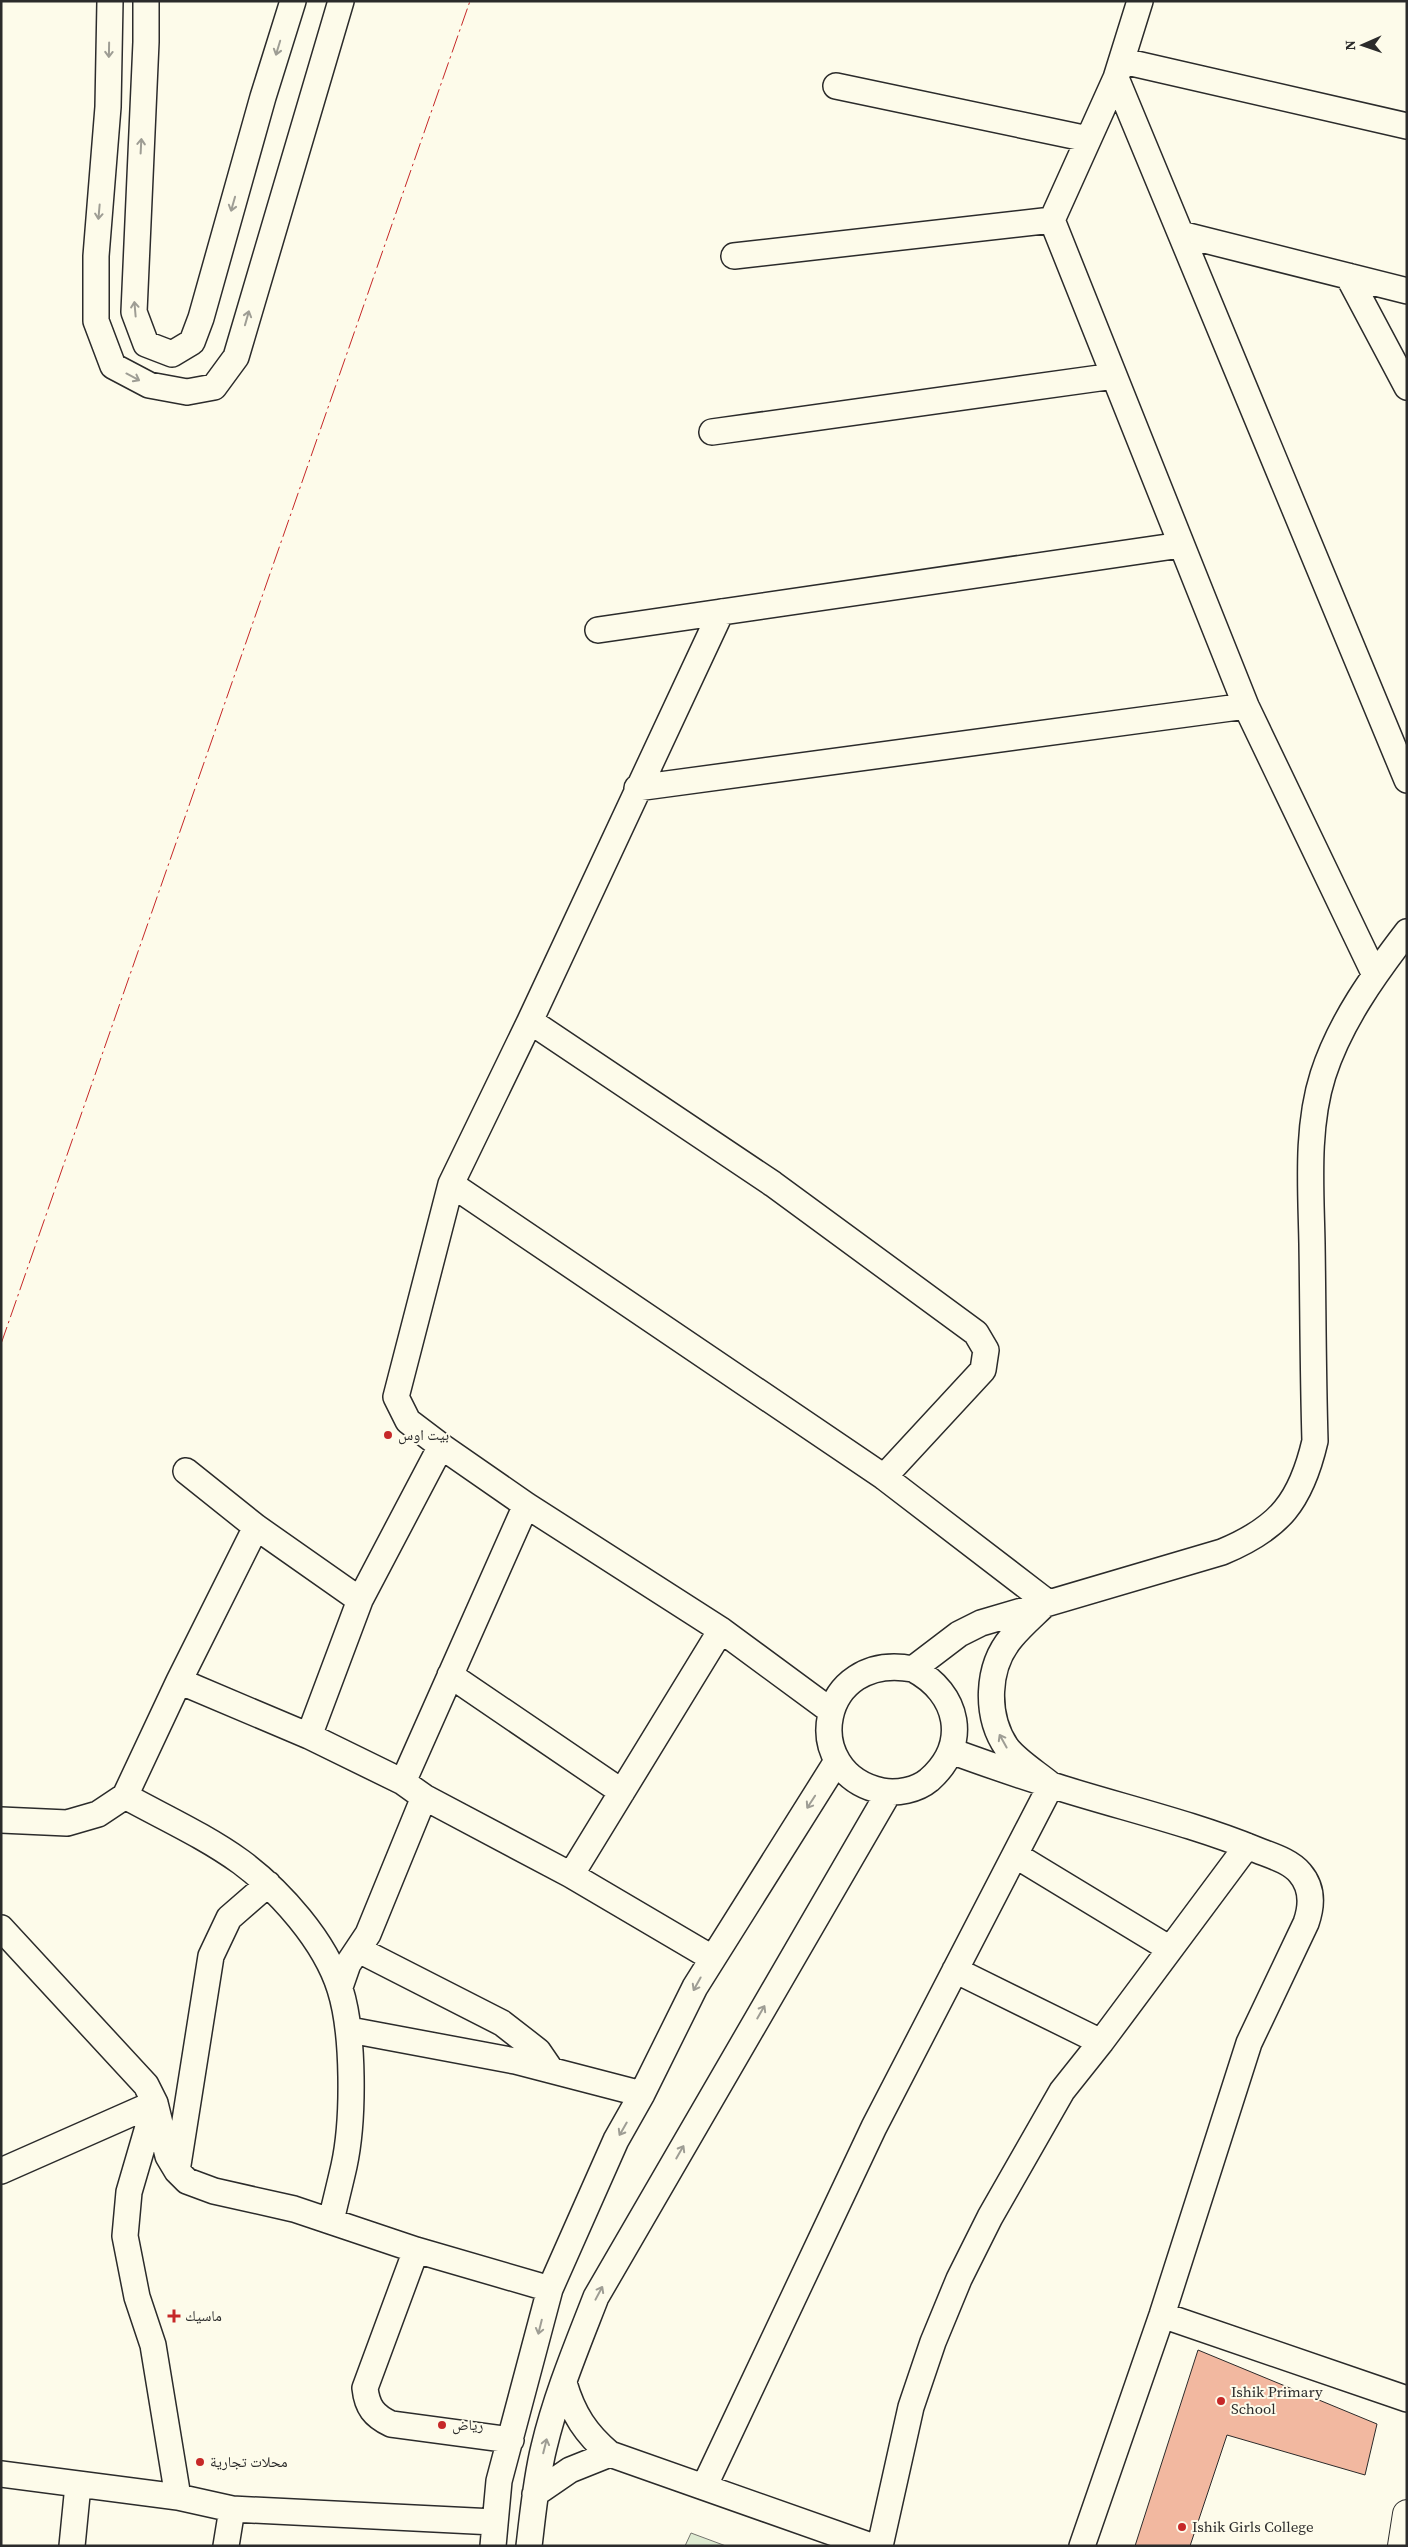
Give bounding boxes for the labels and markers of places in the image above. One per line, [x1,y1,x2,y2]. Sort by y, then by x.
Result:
place label: بيت اوس [398,1424,449,1445]
marker: بيت اوس [382,1429,394,1441]
place label: ماسيك [185,2305,222,2326]
marker: ماسيك [167,2309,181,2323]
place label: Ishik Primary School [1231,2381,1323,2419]
marker: Ishik Primary School [1215,2395,1227,2407]
place label: رياض [452,2414,483,2435]
marker: رياض [436,2419,448,2431]
place label: محلات تجارية [210,2451,288,2472]
marker: محلات تجارية [194,2456,206,2468]
place label: Ishik Girls College [1192,2516,1314,2537]
marker: Ishik Girls College [1176,2521,1188,2533]

